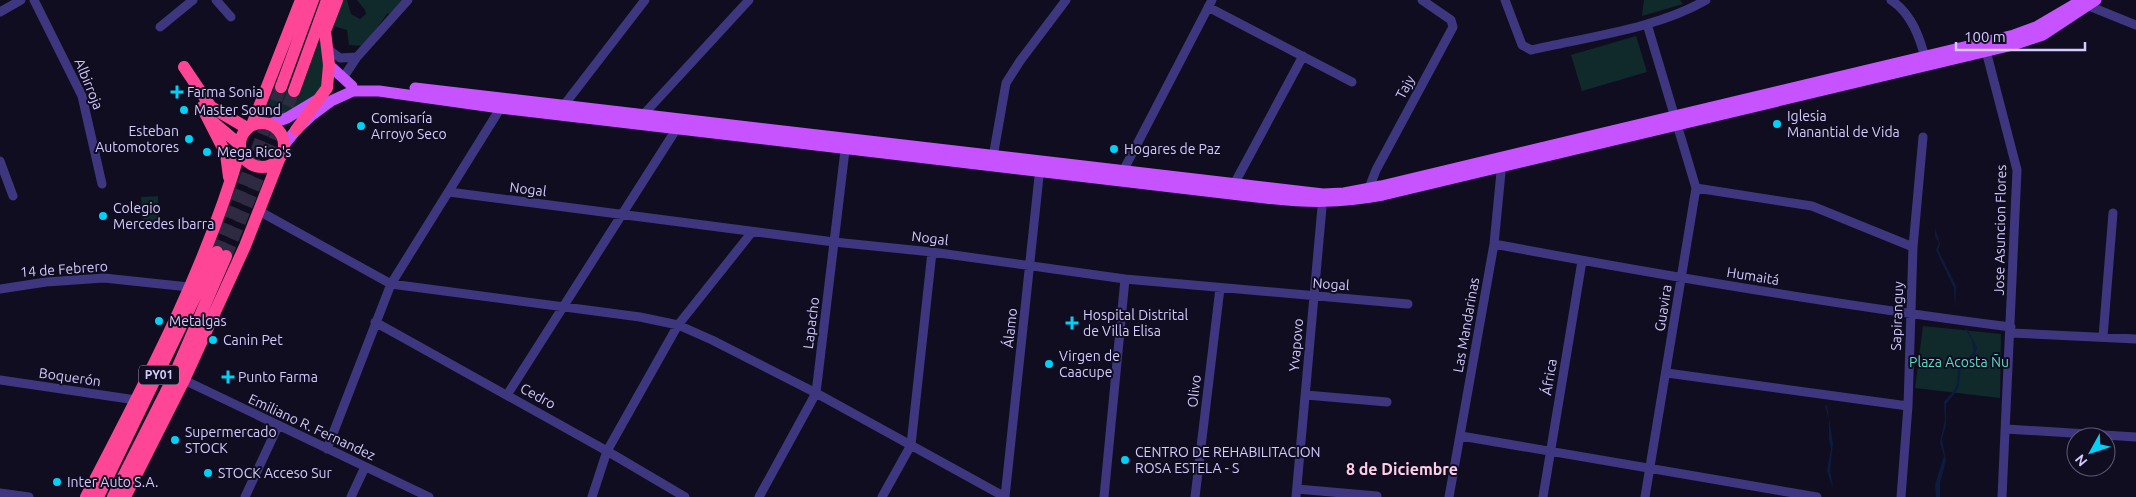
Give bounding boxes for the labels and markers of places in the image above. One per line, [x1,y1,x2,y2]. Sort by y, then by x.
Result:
place label: Farma Sonia [187,84,263,100]
marker: Farma Sonia [171,86,183,98]
place label: Master Sound [194,102,281,118]
marker: Master Sound [178,104,190,116]
place label: Iglesia Manantial de Vida [1787,108,1900,140]
place label: Comisaría Arroyo Seco [371,110,447,142]
marker: Iglesia Manantial de Vida [1771,118,1783,130]
marker: Comisaría Arroyo Seco [355,120,367,132]
place label: Esteban Automotores [95,123,179,155]
marker: Esteban Automotores [183,133,195,145]
place label: Hogares de Paz [1124,141,1221,157]
marker: Hogares de Paz [1108,143,1120,155]
place label: Mega Rico's [217,144,291,160]
marker: Mega Rico's [201,146,213,158]
place label: Colegio Mercedes Ibarra [113,200,214,232]
marker: Colegio Mercedes Ibarra [97,210,109,222]
place label: Hospital Distrital de Villa Elisa [1083,307,1188,339]
place label: Metalgas [169,313,227,329]
marker: Metalgas [153,315,165,327]
marker: Hospital Distrital de Villa Elisa [1065,316,1079,330]
place label: Canin Pet [223,332,283,348]
marker: Canin Pet [207,334,219,346]
place label: Virgen de Caacupe [1059,348,1120,380]
marker: Virgen de Caacupe [1043,358,1055,370]
place label: Punto Farma [238,369,318,385]
marker: Punto Farma [222,371,234,383]
place label: Supermercado STOCK [185,424,277,456]
marker: Supermercado STOCK [169,434,181,446]
place label: CENTRO DE REHABILITACION ROSA ESTELA - S [1135,444,1321,476]
marker: CENTRO DE REHABILITACION ROSA ESTELA - S [1119,454,1131,466]
place label: STOCK Acceso Sur [218,465,333,481]
marker: STOCK Acceso Sur [202,467,214,479]
place label: Inter Auto S.A. [67,474,159,490]
marker: Inter Auto S.A. [51,476,63,488]

